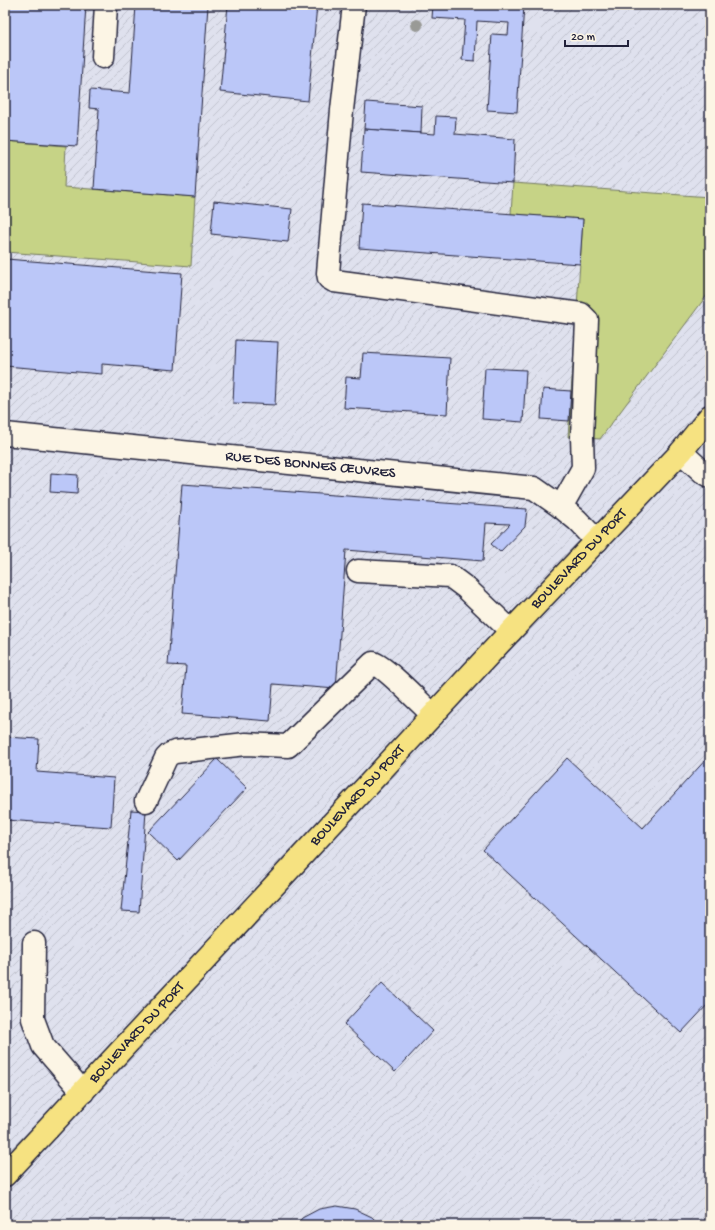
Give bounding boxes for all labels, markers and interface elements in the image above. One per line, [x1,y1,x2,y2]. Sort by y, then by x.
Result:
scale bar [565,22,628,48]
text: 20 m [571,31,596,45]
street label: RUE DES BONNES ŒUVRES [224,448,396,483]
street label: BOULEVARD DU PORT [527,504,632,614]
street label: BOULEVARD DU PORT [306,741,410,851]
street label: BOULEVARD DU PORT [85,978,189,1088]

